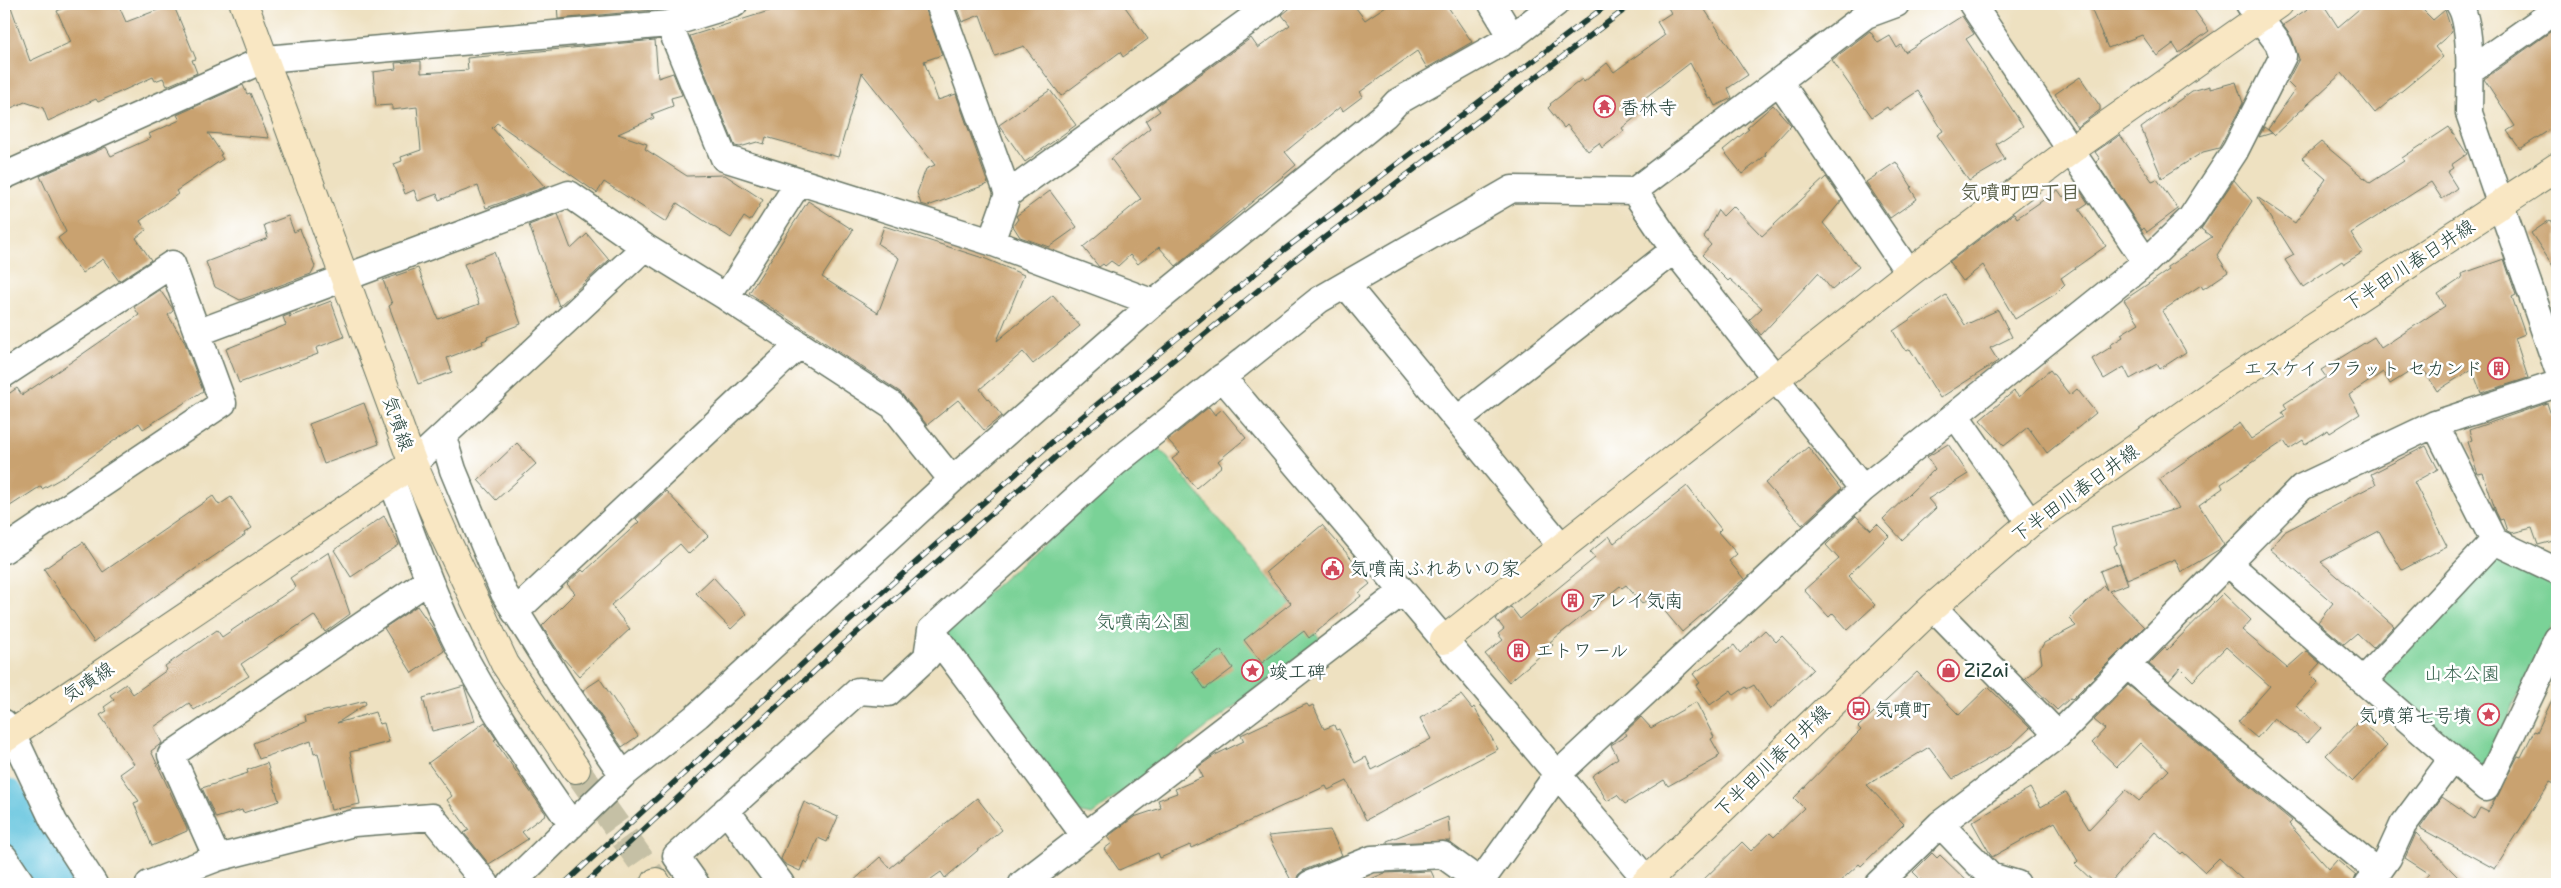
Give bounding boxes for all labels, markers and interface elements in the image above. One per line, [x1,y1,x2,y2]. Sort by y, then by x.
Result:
temple icon: 香林寺 [1592,95,1616,119]
place label: 香林寺 [1620,95,1677,120]
district label: 気噴町四丁目 [1960,179,2080,205]
street label: 下半田川春日井線 [2338,213,2480,317]
place label: エスケイ フラット セカンド [2243,356,2483,381]
building icon: エスケイ フラット セカンド [2487,356,2511,380]
street label: 気噴線 [377,392,419,454]
street label: 下半田川春日井線 [2006,438,2144,548]
public building icon: 気噴南ふれあいの家 [1321,556,1345,580]
place label: 気噴南ふれあいの家 [1349,556,1520,581]
building icon: アレイ気南 [1561,588,1585,612]
place label: アレイ気南 [1589,588,1683,613]
park label: 気噴南公園 [1095,609,1191,634]
building icon: エトワール [1507,638,1531,662]
place label: エトワール [1535,638,1629,663]
street label: 気噴線 [57,656,119,708]
shop icon: ZiZai [1936,658,1960,682]
place label: ZiZai [1964,658,2009,683]
place icon: 竣工碑 [1241,659,1265,683]
place label: 竣工碑 [1269,659,1326,684]
park label: 山本公園 [2424,661,2500,686]
bus stop icon: 気噴町 [1846,697,1870,721]
place label: 気噴町 [1874,697,1931,722]
street label: 下半田川春日井線 [1709,699,1835,823]
place label: 気噴第七号墳 [2358,703,2472,728]
place icon: 気噴第七号墳 [2476,703,2500,727]

